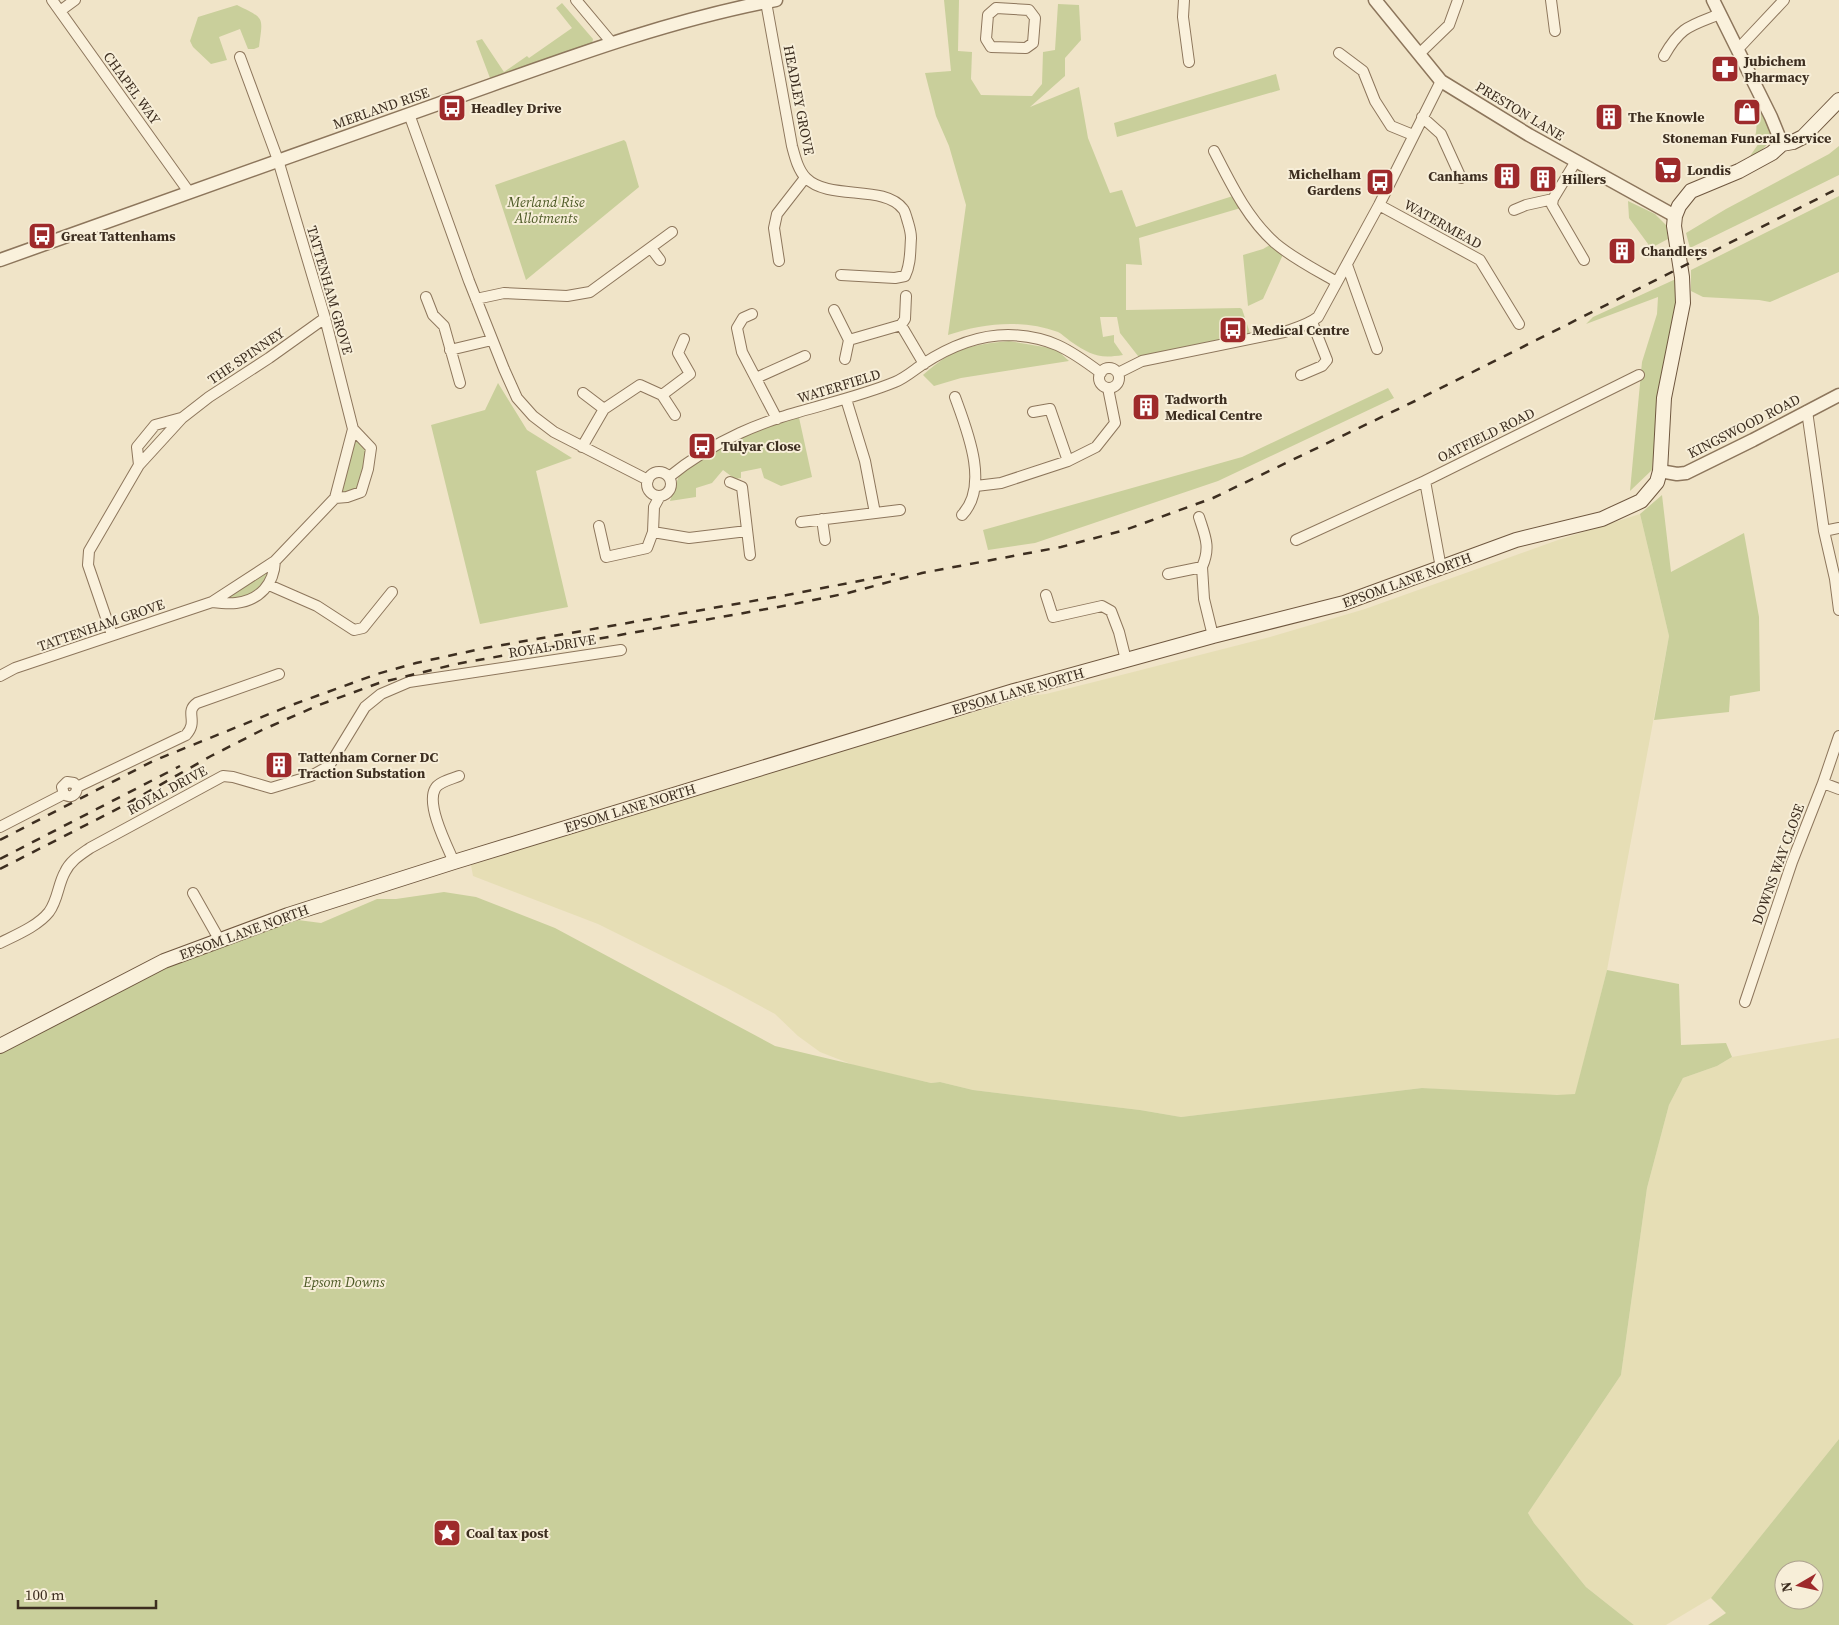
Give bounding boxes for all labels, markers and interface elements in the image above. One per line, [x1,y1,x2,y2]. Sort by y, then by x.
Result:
street label: HEADLEY GROVE [779,43,819,157]
street label: CHAPEL WAY [99,47,165,129]
place label: Jubichem Pharmacy [1743,51,1810,87]
pharmacy icon: Jubichem Pharmacy [1710,54,1740,84]
street label: PRESTON LANE [1472,77,1568,145]
street label: MERLAND RISE [330,82,432,134]
bus stop icon: Headley Drive [437,93,467,123]
shop icon: Stoneman Funeral Service [1732,97,1762,127]
place label: Headley Drive [471,98,562,118]
building icon: The Knowle [1594,102,1624,132]
place label: The Knowle [1628,107,1705,127]
place label: Stoneman Funeral Service [1663,128,1831,148]
supermarket icon: Londis [1653,155,1683,185]
place label: Londis [1687,160,1731,180]
building icon: Canhams [1492,161,1522,191]
place label: Michelham Gardens [1288,164,1362,200]
building icon: Hillers [1528,164,1558,194]
place label: Canhams [1428,166,1489,186]
bus stop icon: Michelham Gardens [1365,167,1395,197]
place label: Hillers [1562,169,1607,189]
park label: Merland Rise Allotments [506,192,585,228]
street label: WATERMEAD [1400,194,1486,254]
bus stop icon: Great Tattenhams [27,221,57,251]
street label: TATTENHAM GROVE [302,223,358,357]
place label: Great Tattenhams [61,226,176,246]
building icon: Chandlers [1607,236,1637,266]
place label: Chandlers [1641,241,1708,261]
bus stop icon: Medical Centre [1218,315,1248,345]
place label: Medical Centre [1252,320,1349,340]
street label: THE SPINNEY [203,323,289,389]
street label: WATERFIELD [795,364,883,408]
place label: Tadworth Medical Centre [1165,389,1262,425]
street label: KINGSWOOD ROAD [1684,389,1804,463]
building icon: Tadworth Medical Centre [1131,392,1161,422]
street label: OATFIELD ROAD [1434,403,1538,467]
bus stop icon: Tulyar Close [687,431,717,461]
place label: Tulyar Close [721,436,801,456]
street label: EPSOM LANE NORTH [1339,547,1475,613]
street label: TATTENHAM GROVE [35,594,167,656]
street label: ROYAL DRIVE [507,629,597,663]
street label: EPSOM LANE NORTH [950,663,1086,719]
place label: Tattenham Corner DC Traction Substation [298,747,439,783]
building icon: Tattenham Corner DC Traction Substation [264,750,294,780]
street label: ROYAL DRIVE [123,760,211,820]
street label: EPSOM LANE NORTH [562,778,698,838]
street label: DOWNS WAY CLOSE [1747,801,1809,927]
street label: EPSOM LANE NORTH [176,899,312,965]
park label: Epsom Downs [302,1272,386,1292]
place icon: Coal tax post [432,1518,462,1548]
place label: Coal tax post [466,1523,550,1543]
north arrow [1774,1560,1824,1610]
scale bar [18,1578,155,1610]
text: N [1775,1580,1797,1594]
text: 100 m [25,1584,65,1605]

